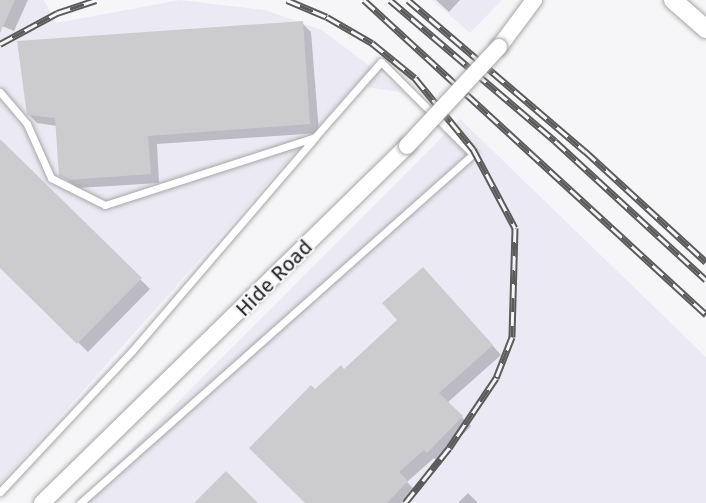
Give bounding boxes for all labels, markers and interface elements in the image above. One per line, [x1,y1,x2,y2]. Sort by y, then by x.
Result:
street label: Hide Road [230,234,318,322]

